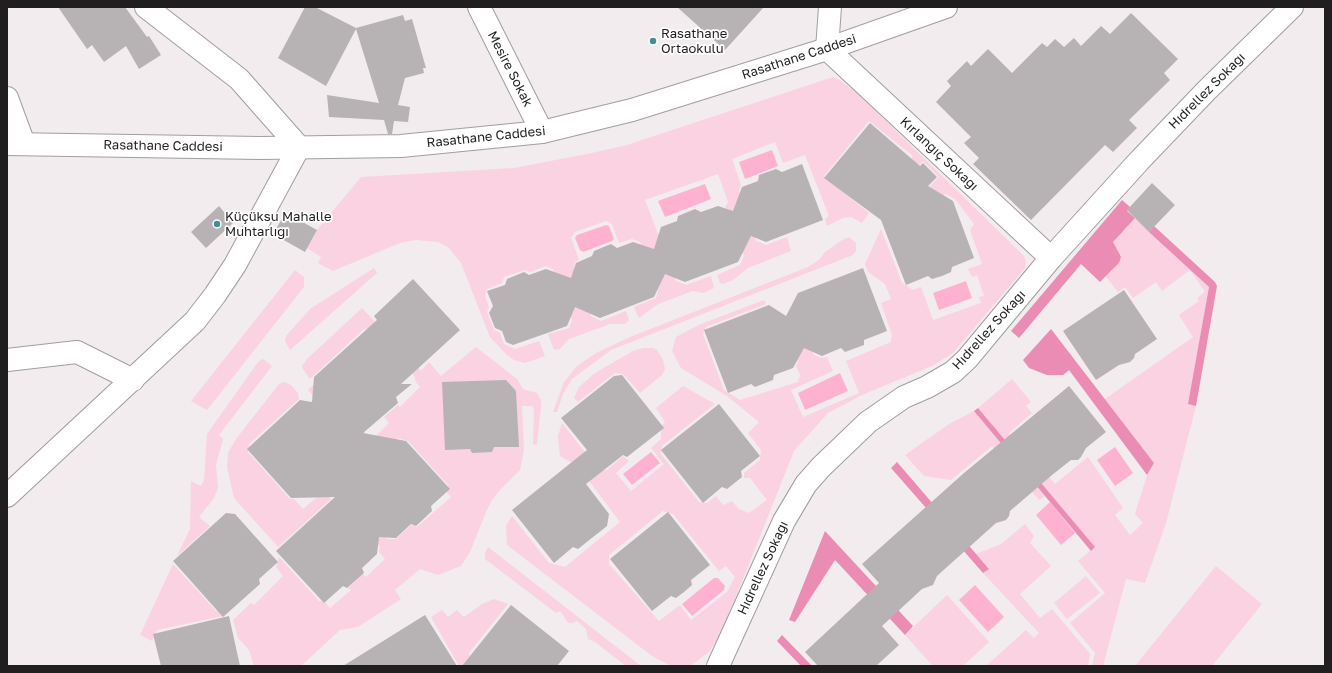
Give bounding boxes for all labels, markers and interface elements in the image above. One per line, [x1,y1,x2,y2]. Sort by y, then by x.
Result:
place label: Rasathane Ortaokulu [661,26,727,57]
street label: Mesire Sokak [484,29,536,109]
street label: Rasathane Caddesi [740,31,858,83]
marker: Rasathane Ortaokulu [648,36,658,46]
street label: Hıdrellez Sokağı [1166,50,1248,132]
street label: Kırlangıç Sokağı [897,114,981,194]
street label: Rasathane Caddesi [426,123,546,151]
street label: Rasathane Caddesi [103,137,223,155]
place label: Küçüksu Mahalle Muhtarlığı [225,209,331,240]
marker: Küçüksu Mahalle Muhtarlığı [212,219,222,229]
street label: Hıdrellez Sokağı [949,287,1029,373]
street label: Hıdrellez Sokağı [734,519,792,617]

